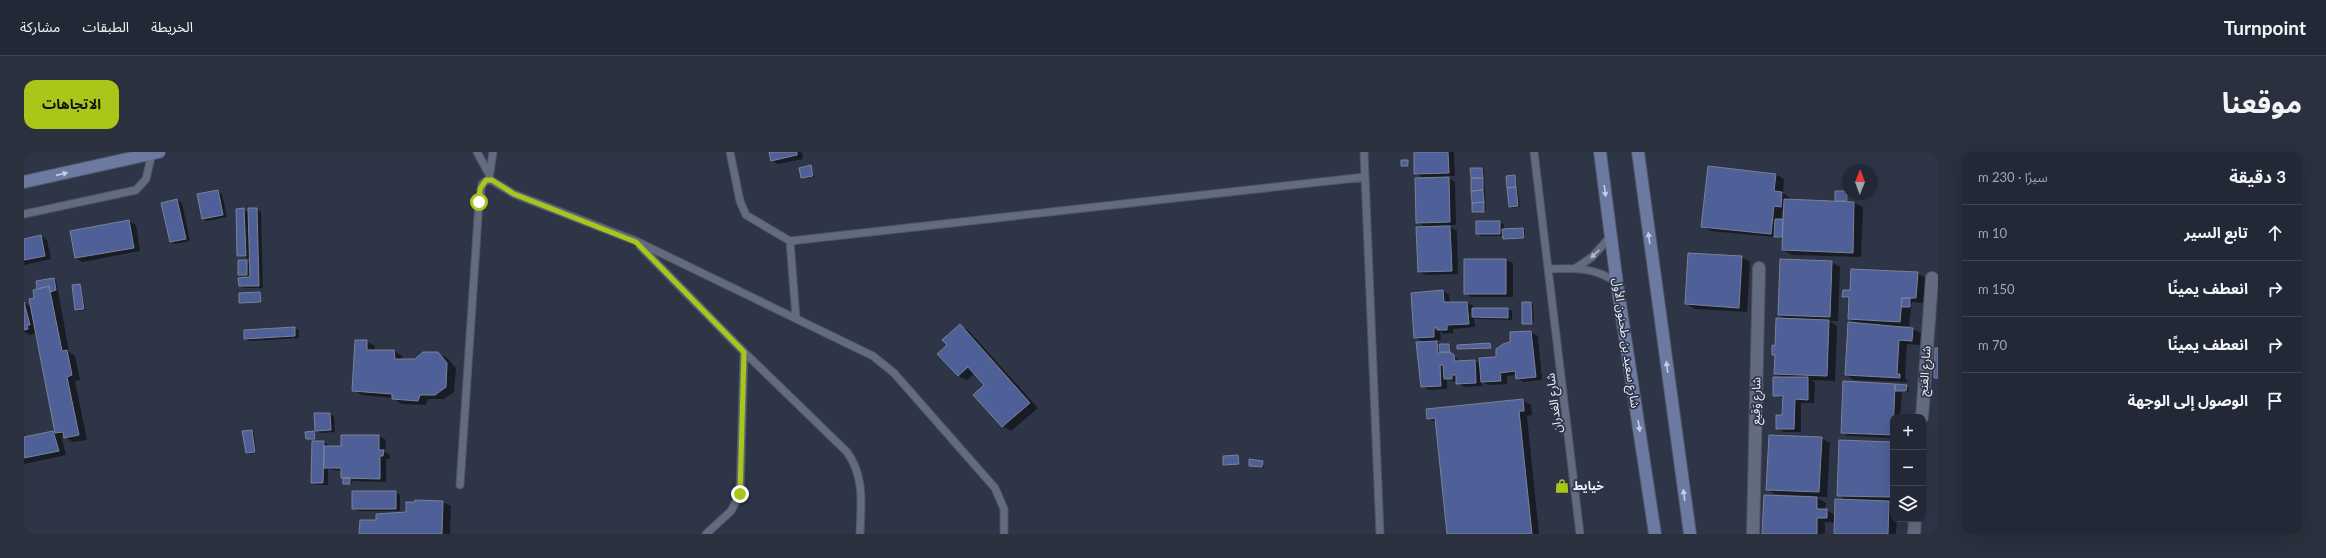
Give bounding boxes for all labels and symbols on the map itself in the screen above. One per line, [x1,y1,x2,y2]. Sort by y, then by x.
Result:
north arrow [1842,164,1878,200]
one-way arrow [56,170,68,176]
one-way arrow [1602,185,1608,197]
route start [470,193,488,211]
one-way arrow [1646,232,1652,244]
one-way arrow [1590,249,1600,258]
street label: شارع سعيد بن طحنون الأول [1608,277,1643,409]
street label: شارع الغنج [1915,345,1936,397]
one-way arrow [1664,360,1670,373]
street label: شارع الغدران [1542,372,1567,434]
street label: شارع وَقيع [1748,377,1765,425]
one-way arrow [1636,420,1642,432]
shop icon: خيايط [1554,478,1570,494]
place label: خيايط [1573,478,1604,493]
route end [731,485,749,503]
one-way arrow [1681,489,1688,501]

